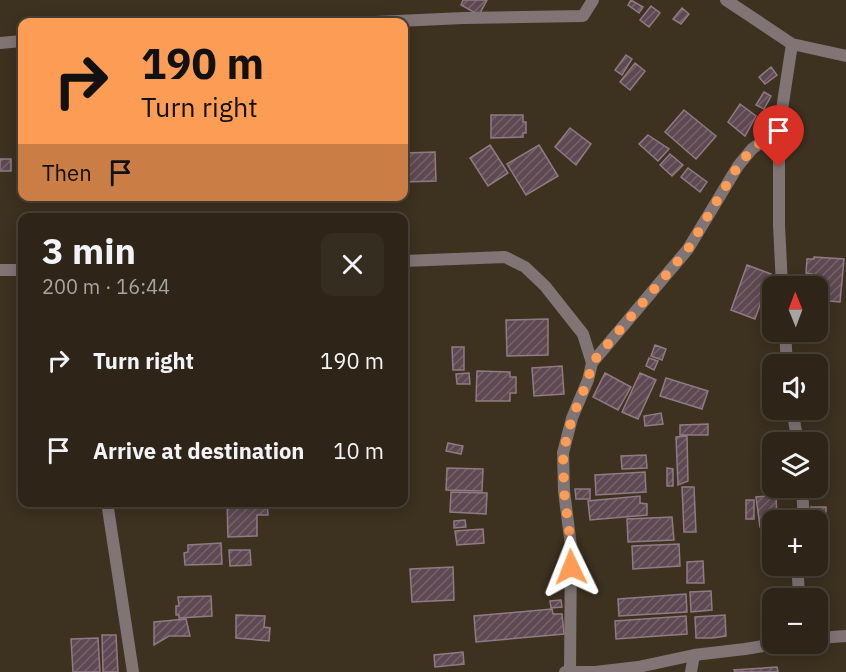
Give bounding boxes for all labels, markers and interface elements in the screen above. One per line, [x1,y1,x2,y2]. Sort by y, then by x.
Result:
text: 190 m [141,36,264,91]
icon: right [42,42,120,120]
text: Turn right [141,89,258,124]
pin [753,105,804,167]
icon: arrive [762,114,795,147]
icon: arrive [104,156,137,189]
text: Then [42,158,92,187]
text: 3 min [42,227,136,274]
button: close [321,233,384,296]
text: 200 m · 16:44 [42,273,170,300]
north arrow [762,276,828,342]
map controls [762,276,828,654]
icon: right [42,344,75,377]
text: Turn right [93,346,194,375]
text: 190 m [320,346,384,375]
button: sound [762,354,828,420]
button: layers [762,432,828,498]
icon: arrive [42,434,75,467]
text: Arrive at destination [93,436,304,465]
text: 10 m [333,436,384,465]
button: + [762,510,828,576]
position arrow [539,535,603,599]
button: − [762,588,828,654]

